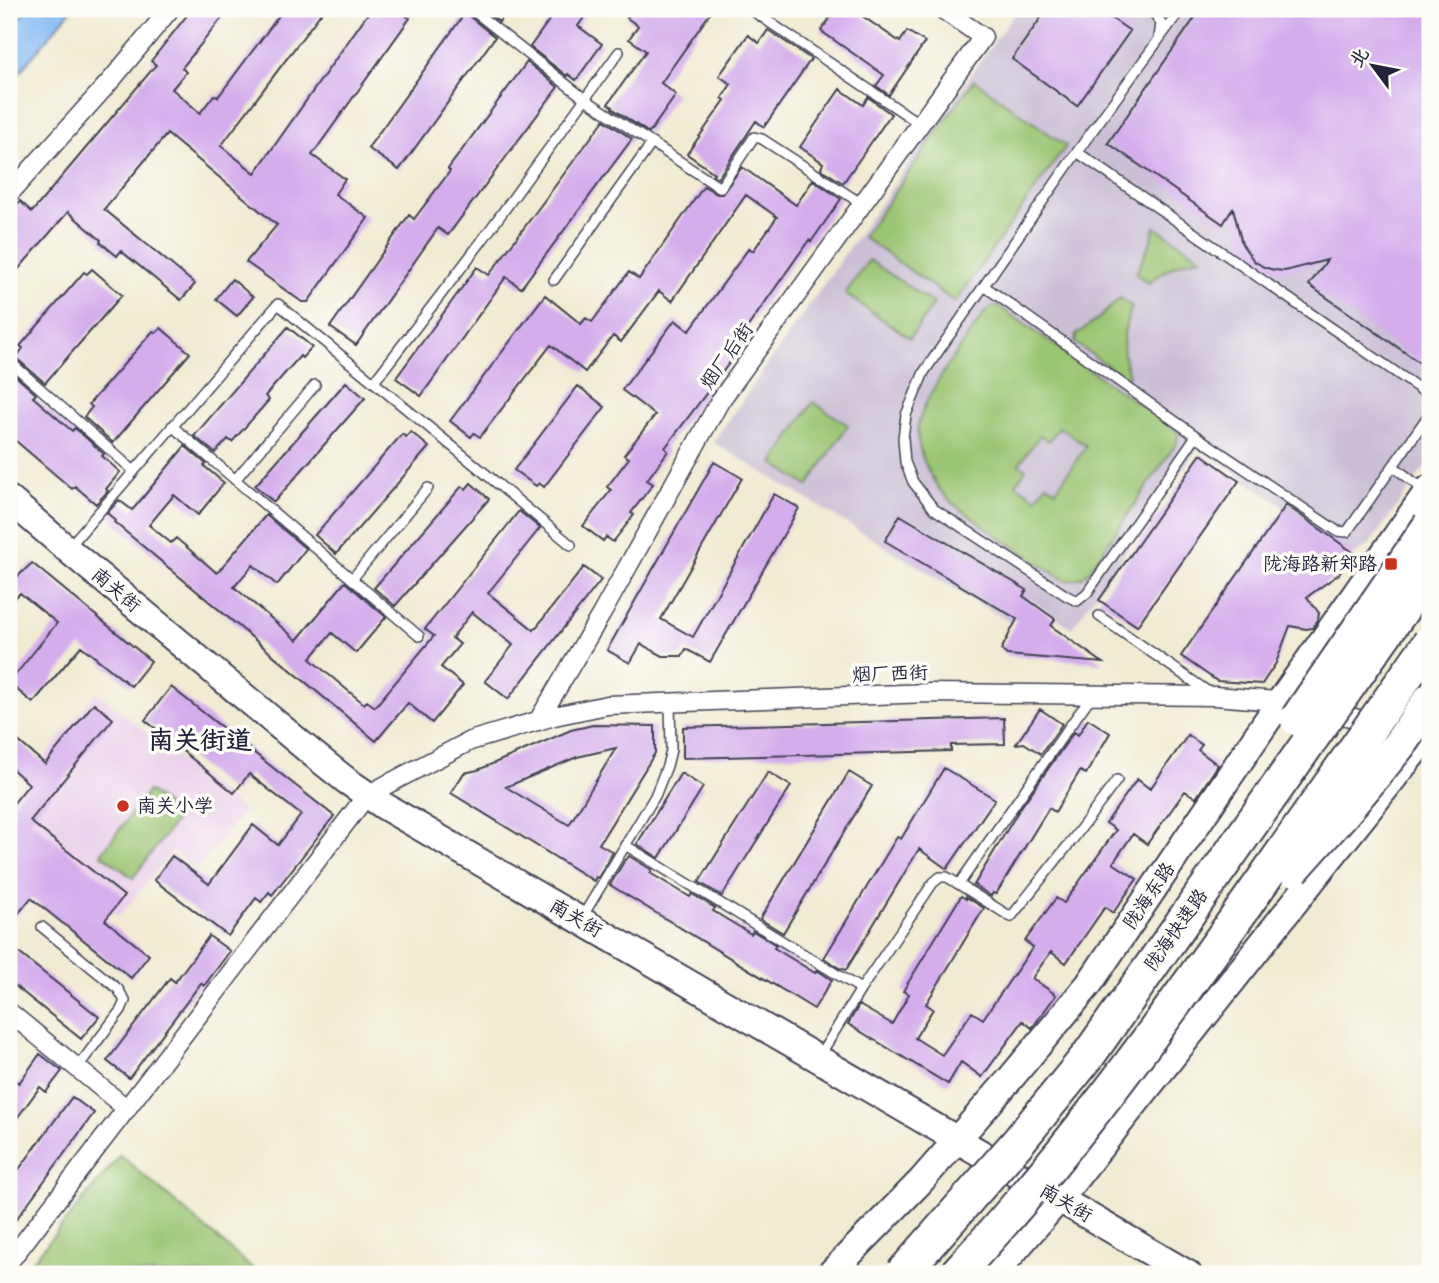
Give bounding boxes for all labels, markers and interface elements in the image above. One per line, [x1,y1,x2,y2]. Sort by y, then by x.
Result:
north arrow [1338,32,1408,102]
text: 北 [1344,43,1375,72]
street label: 烟厂后街 [695,318,759,394]
place label: 陇海路新郑路 [1263,552,1377,576]
marker: 陇海路新郑路 [1383,556,1399,572]
street label: 南关街 [86,562,146,618]
street label: 烟厂西街 [852,661,928,687]
district label: 南关街道 [148,725,252,757]
place label: 南关小学 [137,794,213,818]
marker: 南关小学 [115,798,131,814]
street label: 陇海东路 [1118,858,1180,934]
street label: 陇海快速路 [1139,884,1213,976]
street label: 南关街 [545,893,607,943]
street label: 南关街 [1035,1178,1097,1228]

